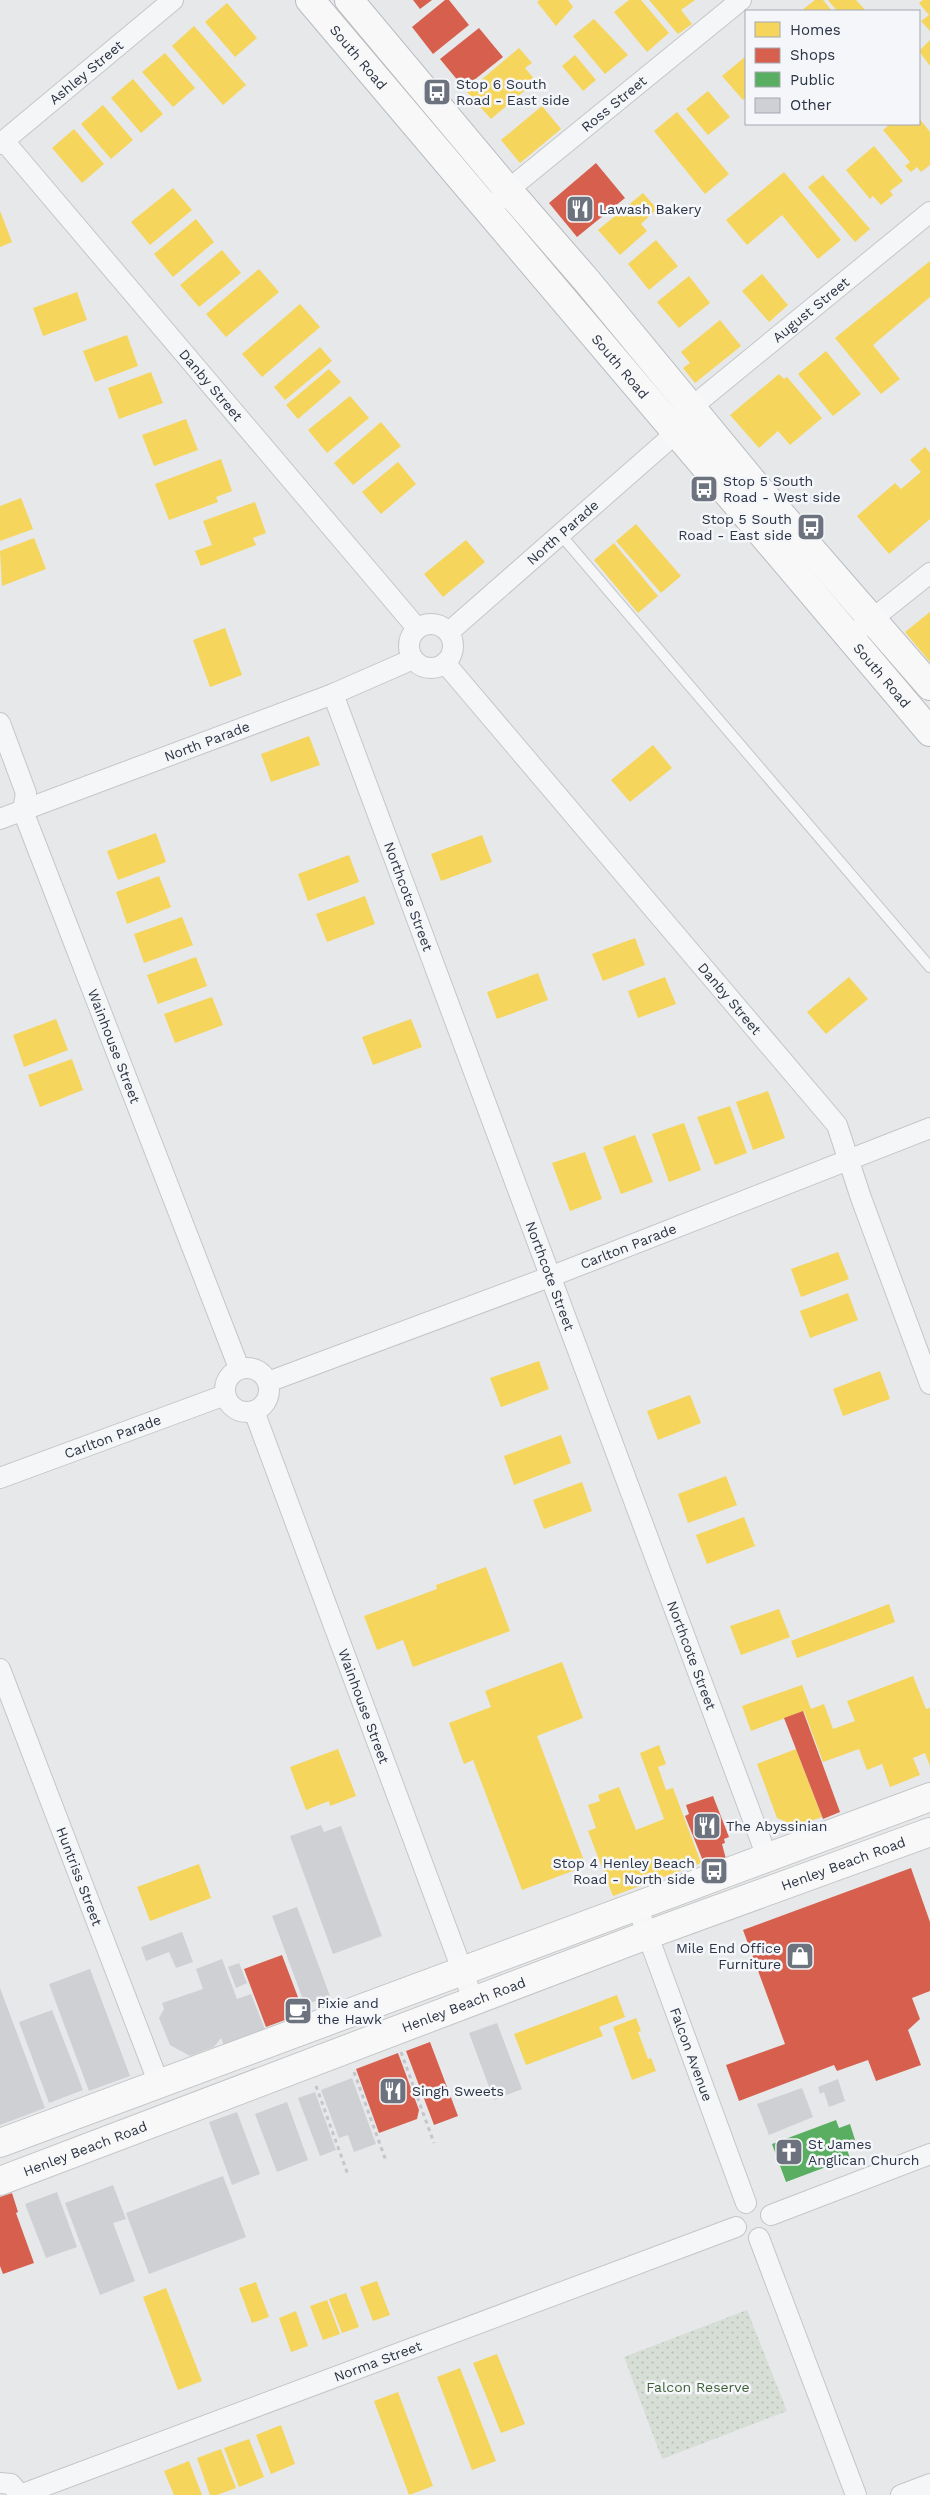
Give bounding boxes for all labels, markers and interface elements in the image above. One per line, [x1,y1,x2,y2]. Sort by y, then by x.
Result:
legend [745,10,920,125]
text: Homes [790,21,841,39]
street label: South Road [327,22,390,93]
street label: Ashley Street [46,37,126,108]
text: Shops [790,46,835,64]
text: Public [790,71,835,89]
street label: Ross Street [578,72,650,135]
place label: Stop 6 South Road - East side [456,76,570,108]
bus stop icon: Stop 6 South Road - East side [422,77,452,107]
text: Other [790,96,832,114]
restaurant icon: Lawash Bakery [565,194,595,224]
place label: Lawash Bakery [599,201,702,217]
street label: August Street [769,274,852,346]
street label: South Road [588,331,652,402]
street label: Danby Street [176,346,246,424]
place label: Stop 5 South Road - West side [723,473,841,505]
bus stop icon: Stop 5 South Road - West side [689,474,719,504]
street label: North Parade [523,497,602,568]
place label: Stop 5 South Road - East side [678,511,792,543]
bus stop icon: Stop 5 South Road - East side [796,512,826,542]
street label: South Road [850,640,914,711]
street label: North Parade [162,718,252,765]
street label: Northcote Street [381,839,436,953]
street label: Danby Street [695,959,765,1038]
street label: Wainhouse Street [85,987,144,1106]
street label: Northcote Street [522,1219,578,1333]
street label: Carlton Parade [578,1220,679,1272]
street label: Carlton Parade [62,1411,163,1462]
street label: Northcote Street [664,1598,719,1712]
street label: Wainhouse Street [335,1647,393,1766]
restaurant icon: The Abyssinian [692,1811,722,1841]
place label: The Abyssinian [726,1818,827,1834]
street label: Huntriss Street [53,1825,106,1928]
street label: Henley Beach Road [779,1834,908,1894]
place label: Stop 4 Henley Beach Road - North side [553,1855,695,1887]
bus stop icon: Stop 4 Henley Beach Road - North side [699,1856,729,1886]
place label: Mile End Office Furniture [676,1940,781,1972]
shop icon: Mile End Office Furniture [785,1941,815,1971]
street label: Henley Beach Road [399,1974,528,2036]
place label: Pixie and the Hawk [317,1995,382,2027]
cafe icon: Pixie and the Hawk [283,1996,313,2026]
street label: Falcon Avenue [667,2005,716,2103]
restaurant icon: Singh Sweets [378,2076,408,2106]
place label: Singh Sweets [412,2083,504,2099]
street label: Henley Beach Road [21,2118,149,2179]
place label: St James Anglican Church [808,2136,919,2168]
church icon: St James Anglican Church [774,2137,804,2167]
street label: Norma Street [332,2337,424,2385]
park label: Falcon Reserve [646,2379,750,2395]

